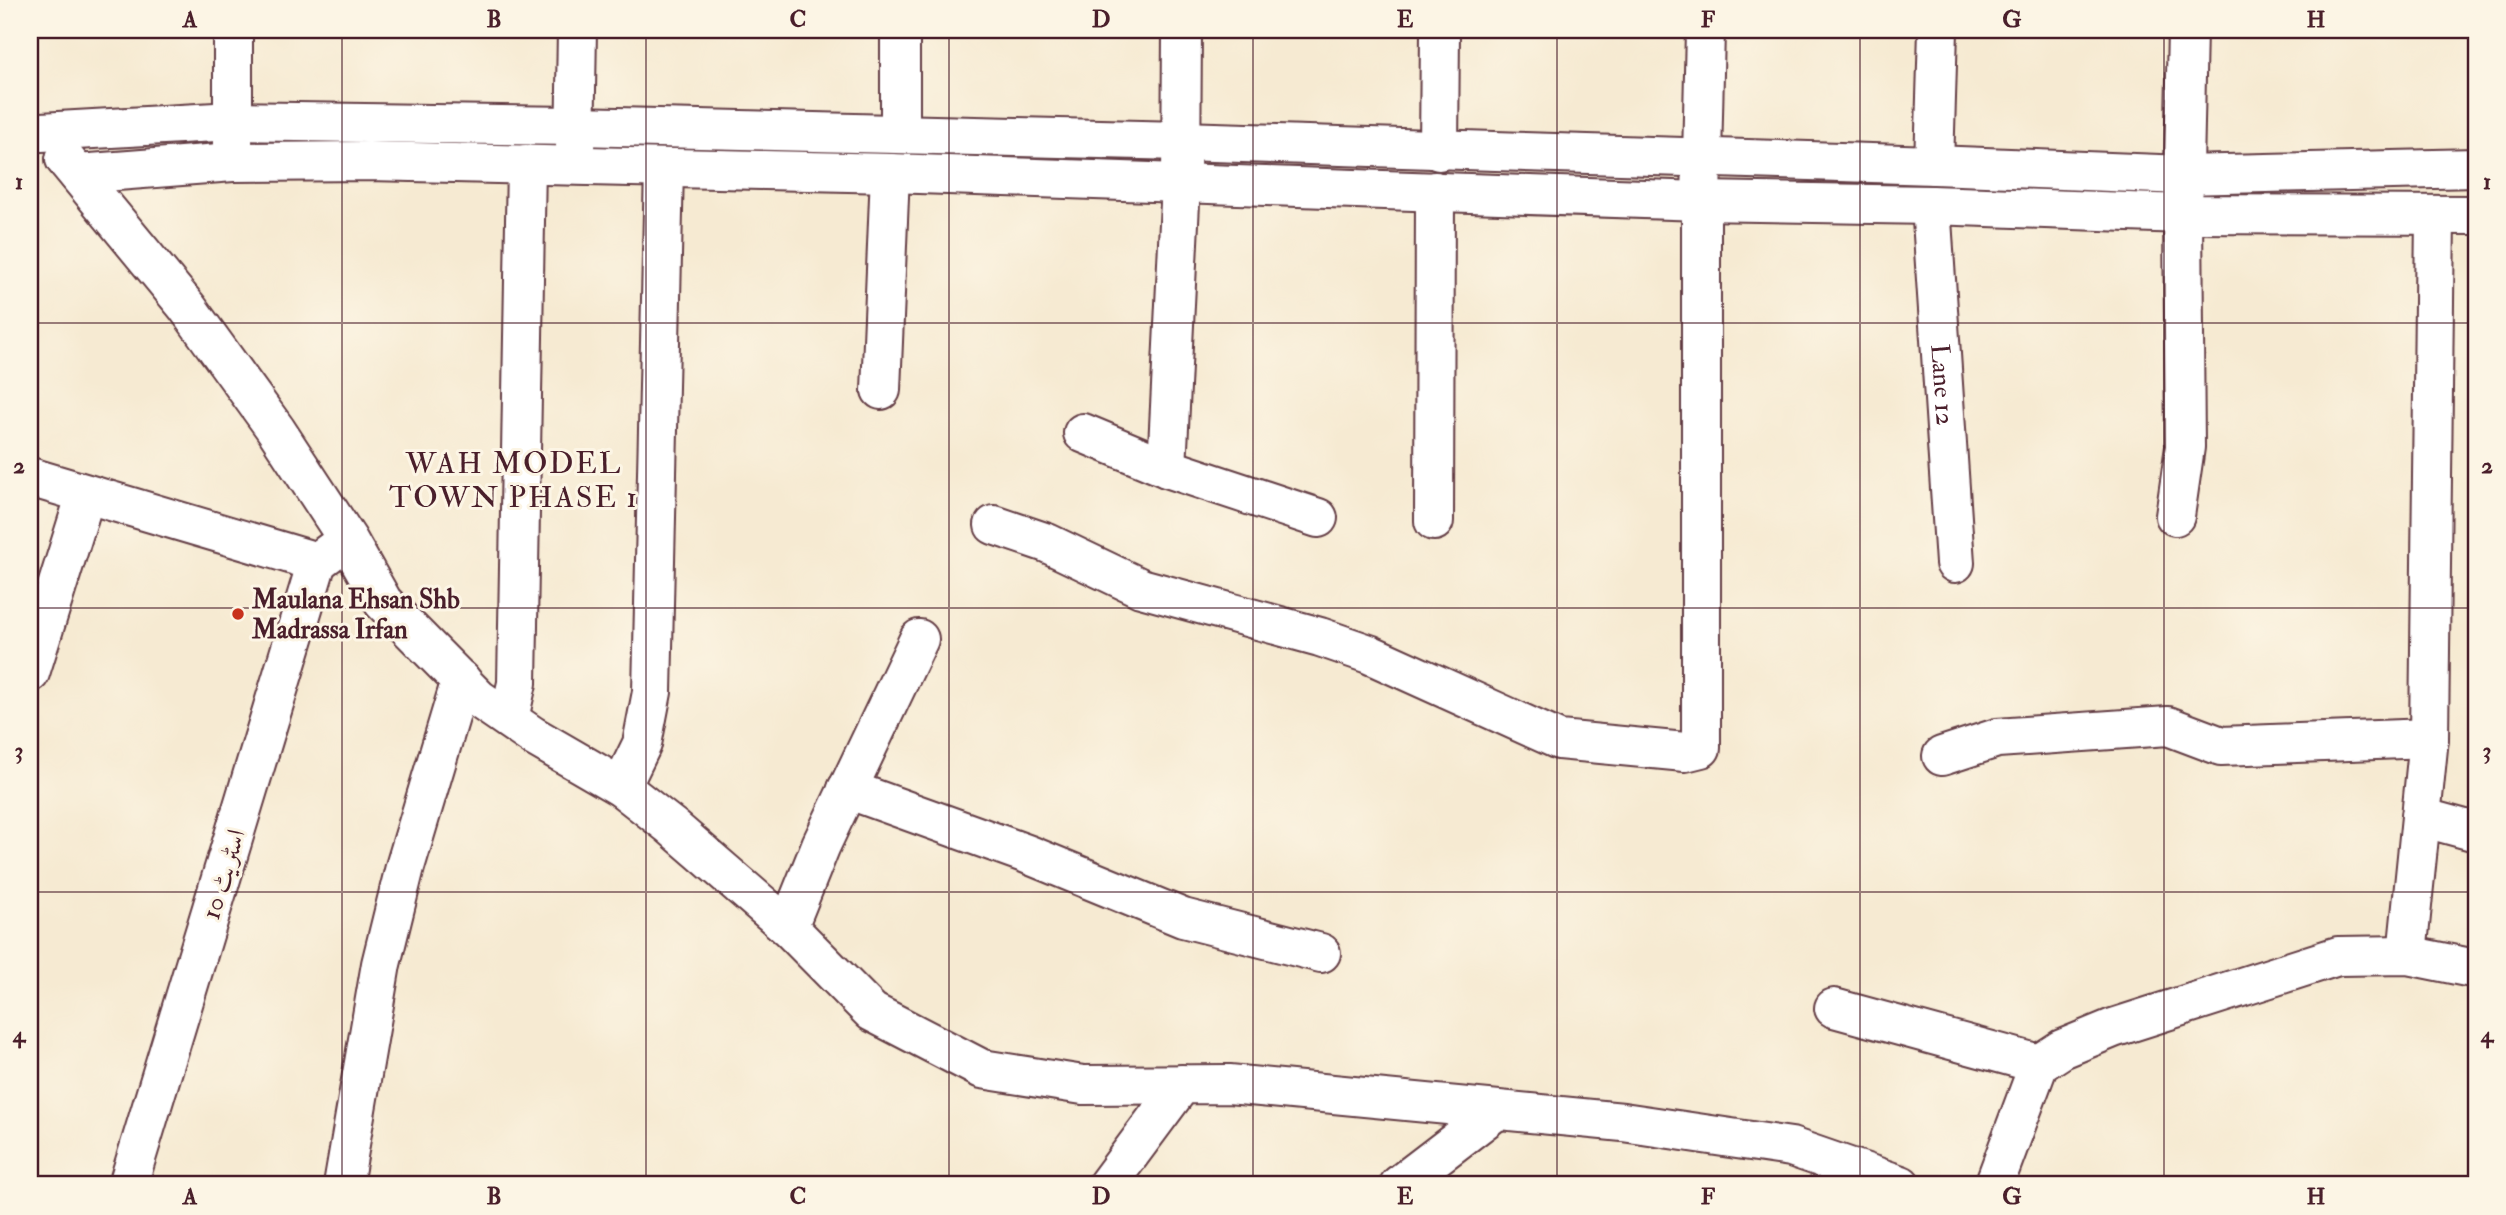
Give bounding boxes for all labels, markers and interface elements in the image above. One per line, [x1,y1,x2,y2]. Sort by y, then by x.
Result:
text: A [182,5,198,34]
text: B [486,5,502,34]
text: C [790,5,806,34]
text: D [1092,5,1110,34]
text: E [1397,5,1414,34]
text: F [1701,5,1716,34]
text: G [2002,5,2022,34]
text: H [2307,5,2326,34]
text: 1 [15,167,23,196]
text: 1 [2483,167,2491,196]
street label: Lane 12 [1923,343,1961,427]
district label: WAH MODEL TOWN PHASE 1 [389,445,639,516]
text: 2 [13,451,25,480]
text: 2 [2481,451,2493,480]
place label: Maulana Ehsan Shb Madrassa Irfan [251,584,460,646]
marker: Maulana Ehsan Shb Madrassa Irfan [230,606,246,622]
text: 3 [15,736,23,765]
text: 3 [2483,736,2491,765]
street label: اسٹریٹ 10 [195,825,253,923]
text: 4 [12,1020,27,1049]
text: 4 [2480,1020,2495,1049]
text: A [182,1182,198,1211]
text: B [486,1182,502,1211]
text: C [790,1182,806,1211]
text: D [1092,1182,1110,1211]
text: E [1397,1182,1414,1211]
text: F [1701,1182,1716,1211]
text: G [2002,1182,2022,1211]
text: H [2307,1182,2326,1211]

